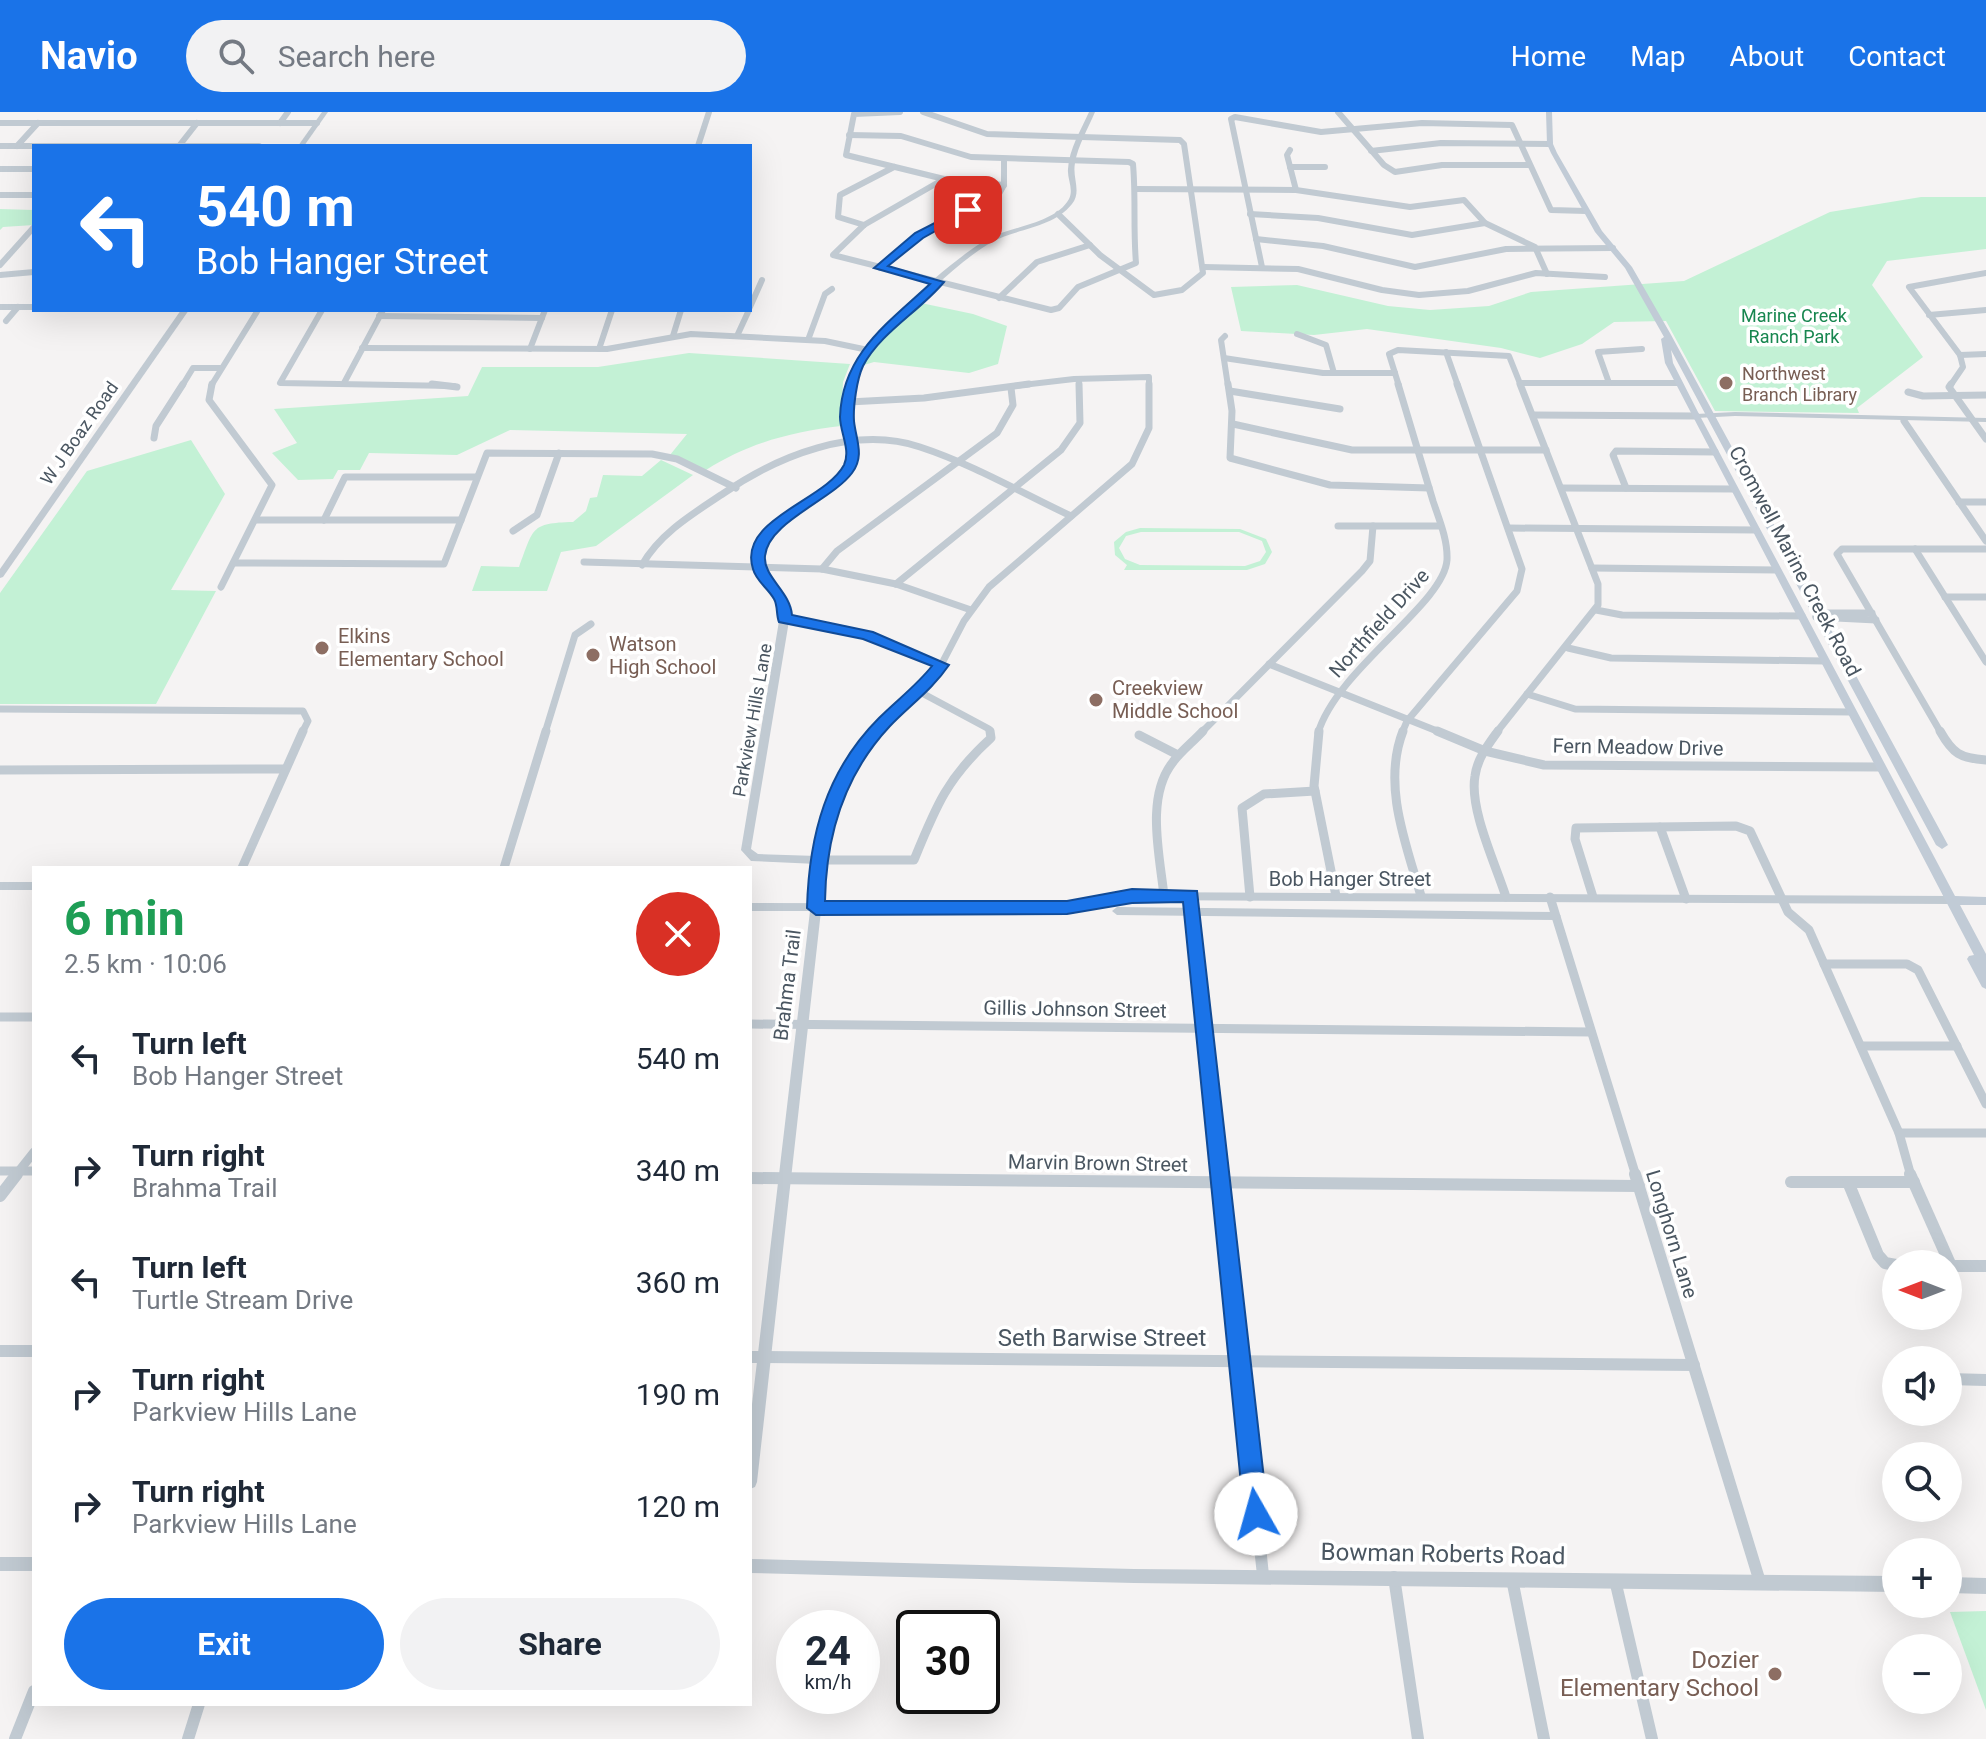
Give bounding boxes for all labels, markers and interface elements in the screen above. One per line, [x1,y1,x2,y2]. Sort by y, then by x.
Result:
search box [186,20,746,92]
text: Navio [40,34,138,78]
icon: search [214,34,258,78]
text: Search here [278,39,435,74]
text: Home [1511,40,1586,73]
text: Map [1630,40,1686,73]
text: About [1730,40,1804,73]
text: Contact [1848,40,1946,73]
text: 540 m [196,174,355,240]
icon: left [64,176,168,280]
pin [934,176,1002,244]
icon: arrive [946,188,990,232]
text: Bob Hanger Street [196,241,489,283]
park label: Marine Creek Ranch Park [1741,305,1848,347]
place label: Northwest Branch Library [1742,363,1857,405]
marker: Northwest Branch Library [1717,374,1735,392]
street label: W J Boaz Road [36,378,122,488]
street label: Cromwell Marine Creek Road [1724,442,1866,680]
street label: Northfield Drive [1324,564,1434,682]
place label: Elkins Elementary School [338,624,504,671]
place label: Watson High School [609,632,716,679]
marker: Elkins Elementary School [313,639,331,657]
street label: Parkview Hills Lane [728,642,776,798]
marker: Watson High School [584,646,602,664]
place label: Creekview Middle School [1112,676,1238,723]
marker: Creekview Middle School [1087,691,1105,709]
street label: Fern Meadow Drive [1552,734,1724,760]
street label: Bob Hanger Street [1269,867,1431,891]
text: 6 min [64,890,185,947]
button: close [636,892,720,976]
street label: Brahma Trail [768,928,806,1042]
text: 2.5 km · 10:06 [64,949,227,979]
street label: Gillis Johnson Street [983,995,1167,1023]
text: Turn left [132,1026,247,1061]
icon: left [64,1036,108,1080]
text: 540 m [636,1041,720,1076]
text: Bob Hanger Street [132,1061,343,1091]
text: Turn right [132,1138,265,1173]
icon: right [64,1148,108,1192]
street label: Marvin Brown Street [1008,1149,1188,1177]
text: 340 m [636,1153,720,1188]
street label: Longhorn Lane [1641,1167,1703,1301]
text: Brahma Trail [132,1173,278,1203]
text: Turn left [132,1250,247,1285]
north arrow [1882,1250,1962,1330]
map controls [1882,1250,1962,1714]
icon: left [64,1260,108,1304]
text: 360 m [636,1265,720,1300]
text: Turtle Stream Drive [132,1285,353,1315]
street label: Seth Barwise Street [998,1324,1206,1352]
button: sound [1882,1346,1962,1426]
text: Turn right [132,1362,265,1397]
icon: right [64,1372,108,1416]
text: 190 m [636,1377,720,1412]
text: Parkview Hills Lane [132,1397,357,1427]
button: search [1882,1442,1962,1522]
position arrow [1214,1472,1298,1556]
text: Turn right [132,1474,265,1509]
icon: right [64,1484,108,1528]
text: 120 m [636,1489,720,1524]
text: Parkview Hills Lane [132,1509,357,1539]
street label: Bowman Roberts Road [1320,1538,1566,1570]
button: + [1882,1538,1962,1618]
button: Exit [64,1598,384,1690]
button: Share [400,1598,720,1690]
speed limit sign: 30 [896,1610,1000,1714]
text: 24 [805,1628,851,1675]
button: − [1882,1634,1962,1714]
place label: Dozier Elementary School [1560,1646,1759,1702]
marker: Dozier Elementary School [1766,1665,1784,1683]
text: km/h [805,1670,851,1694]

